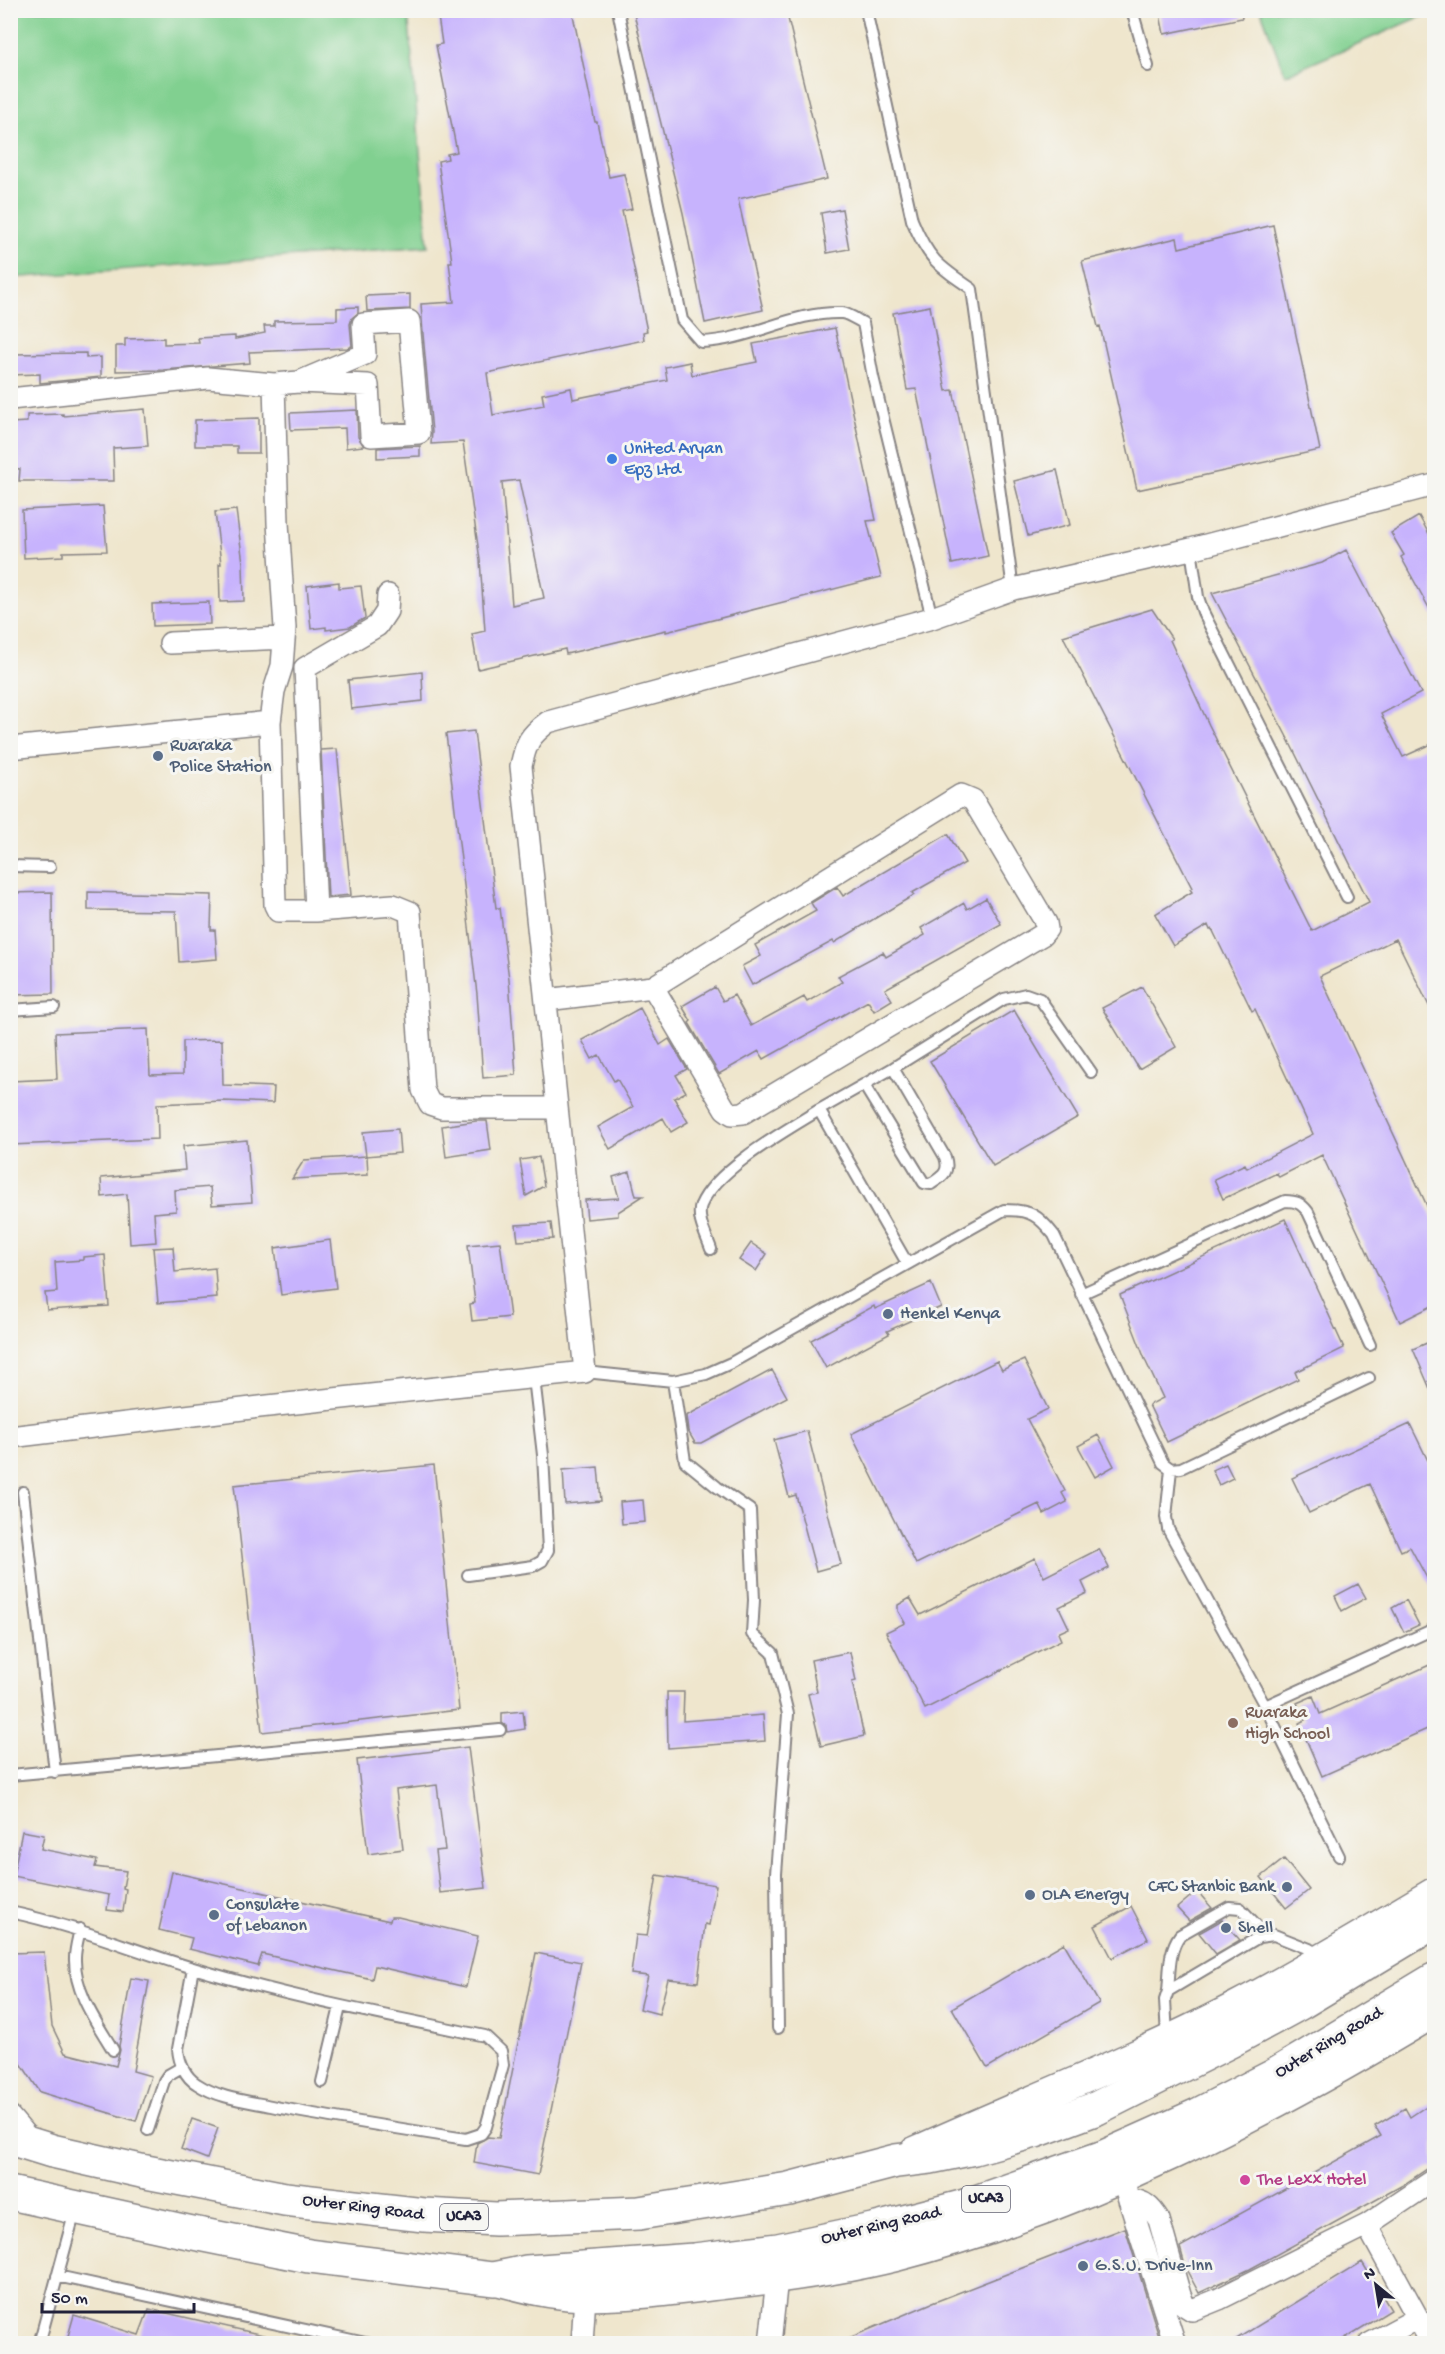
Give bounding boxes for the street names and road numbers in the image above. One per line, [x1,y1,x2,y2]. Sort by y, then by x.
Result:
street label: Outer Ring Road [1271,2002,1388,2083]
road number: UCA3 [962,2186,1010,2212]
street label: Outer Ring Road [301,2190,426,2226]
street label: Outer Ring Road [819,2202,944,2250]
road number: UCA3 [440,2204,488,2230]

